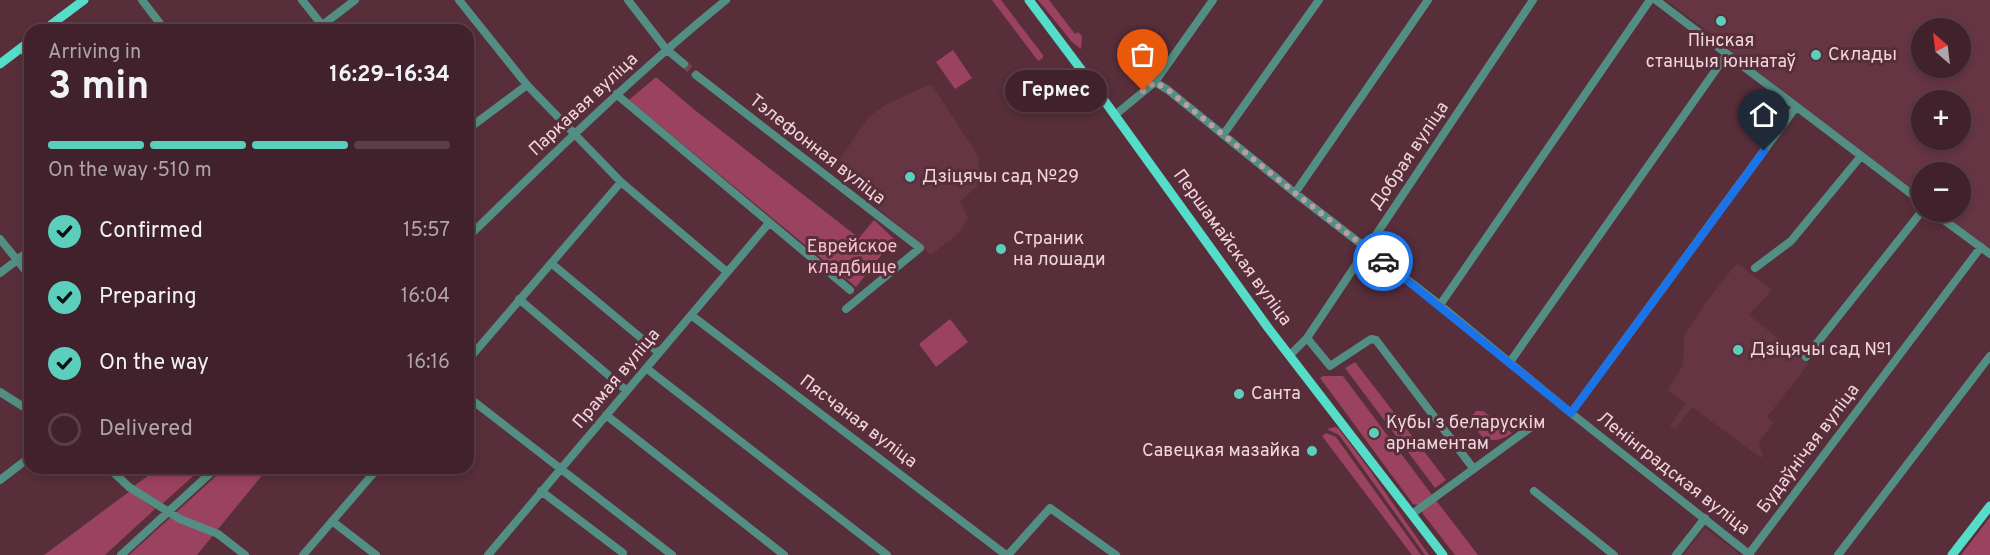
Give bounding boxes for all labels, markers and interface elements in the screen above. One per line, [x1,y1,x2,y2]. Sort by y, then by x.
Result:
marker: Пінская станцыя юннатаў [1714,14,1728,28]
north arrow [1911,18,1971,78]
map controls [1911,18,1971,222]
pin [1117,29,1168,91]
place label: Пінская станцыя юннатаў [1646,30,1796,74]
icon: bag [1126,38,1159,71]
text: Arriving in [48,40,141,66]
place label: Склады [1828,44,1897,67]
street label: Паркавая вуліца [525,48,643,162]
marker: Склады [1809,48,1823,62]
text: 16:29–16:34 [329,62,450,89]
text: 3 min [48,64,149,113]
callout: Гермес [1005,70,1107,112]
text: Гермес [1022,78,1090,104]
pin [1738,89,1789,151]
street label: Тэлефонная вуліца [744,90,890,210]
button: + [1911,90,1971,150]
street label: Добрая вуліца [1365,97,1455,215]
icon: home [1747,98,1780,131]
text: On the way · 510 m [48,158,212,184]
button: − [1911,162,1971,222]
street label: Першамайская вуліца [1167,165,1297,331]
place label: Дзіцячы сад №29 [922,166,1079,189]
marker: Дзіцячы сад №29 [903,170,917,184]
icon: check [48,215,81,248]
text: Confirmed [99,218,203,245]
text: 15:57 [403,218,450,244]
place label: Страник на лошади [1013,228,1106,272]
courier [1353,231,1413,291]
park label: Еврейское кладбище [807,236,897,280]
marker: Страник на лошади [994,242,1008,256]
icon: car [1367,245,1400,278]
icon: check [48,281,81,314]
text: Preparing [99,284,197,311]
text: 16:04 [401,284,450,310]
street label: Прамая вуліца [568,324,666,434]
place label: Дзіцячы сад №1 [1750,339,1892,362]
marker: Дзіцячы сад №1 [1731,343,1745,357]
icon: check [48,347,81,380]
text: On the way [99,350,209,377]
text: 16:16 [407,350,450,376]
street label: Пясчаная вуліца [794,370,922,474]
street label: Будаўнічая вуліца [1753,380,1865,518]
place label: Санта [1251,383,1301,406]
marker: Санта [1232,387,1246,401]
street label: Ленінградская вуліца [1592,407,1754,541]
place label: Кубы з беларускім арнаментам [1386,412,1545,456]
text: Delivered [99,416,193,443]
marker: Кубы з беларускім арнаментам [1367,426,1381,440]
place label: Савецкая мазайка [1142,440,1300,463]
marker: Савецкая мазайка [1305,444,1319,458]

